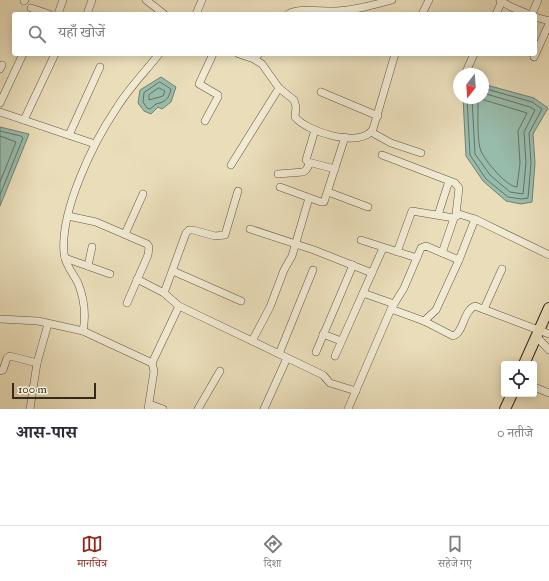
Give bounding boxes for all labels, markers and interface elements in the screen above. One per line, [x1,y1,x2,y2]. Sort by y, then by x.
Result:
search box [12,12,537,56]
icon: search [26,23,48,45]
text: यहाँ खोजें [58,23,105,41]
north arrow [453,68,489,104]
map controls [501,361,537,397]
button: locate [501,361,537,397]
scale bar [12,381,96,400]
text: 100 m [18,383,47,396]
text: आस-पास [16,422,77,443]
text: 0 नतीजे [497,425,533,441]
tab: मानचित्र [77,533,107,574]
tab: दिशा [262,533,284,574]
tab: सहेजे गए [438,533,472,574]

